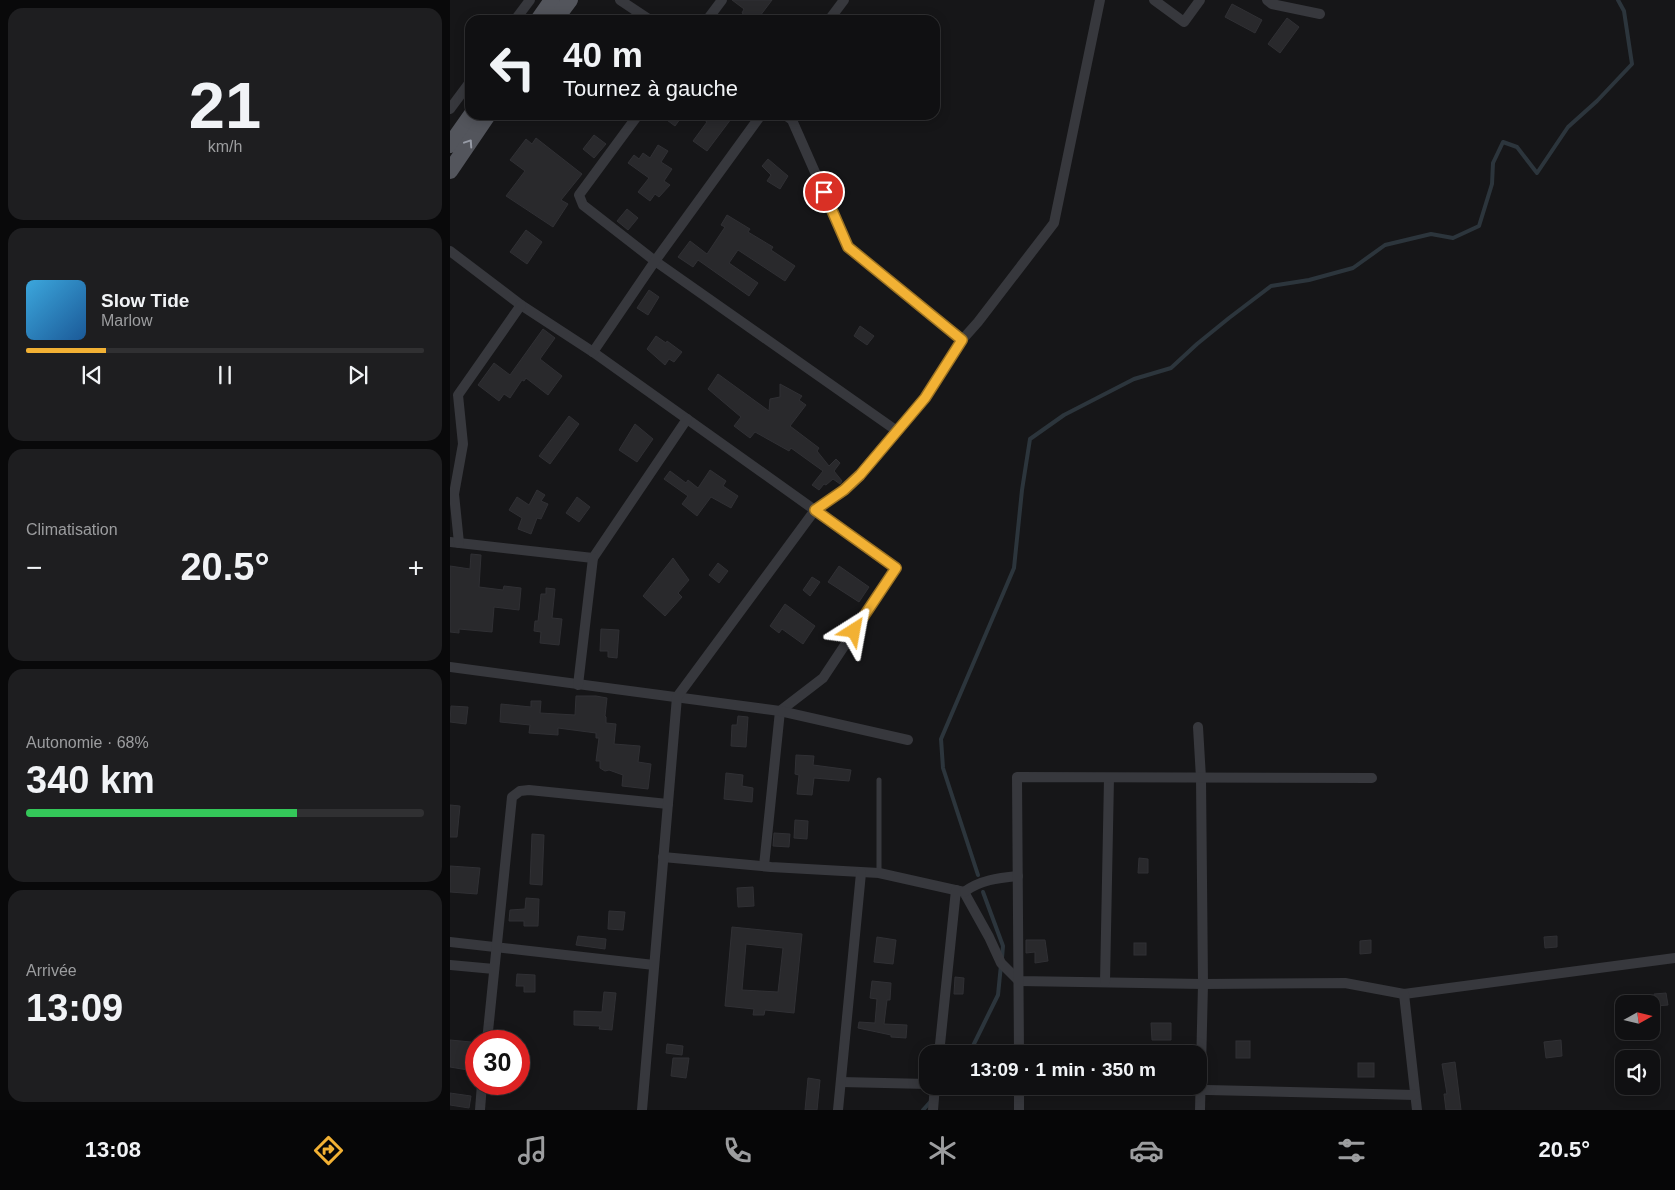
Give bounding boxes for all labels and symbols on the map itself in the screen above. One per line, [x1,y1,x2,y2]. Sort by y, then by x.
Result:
one-way arrow [463,139,472,149]
pin [803,171,845,213]
position arrow [827,604,879,656]
north arrow [1615,995,1660,1040]
speed limit sign: 30 [465,1030,530,1095]

